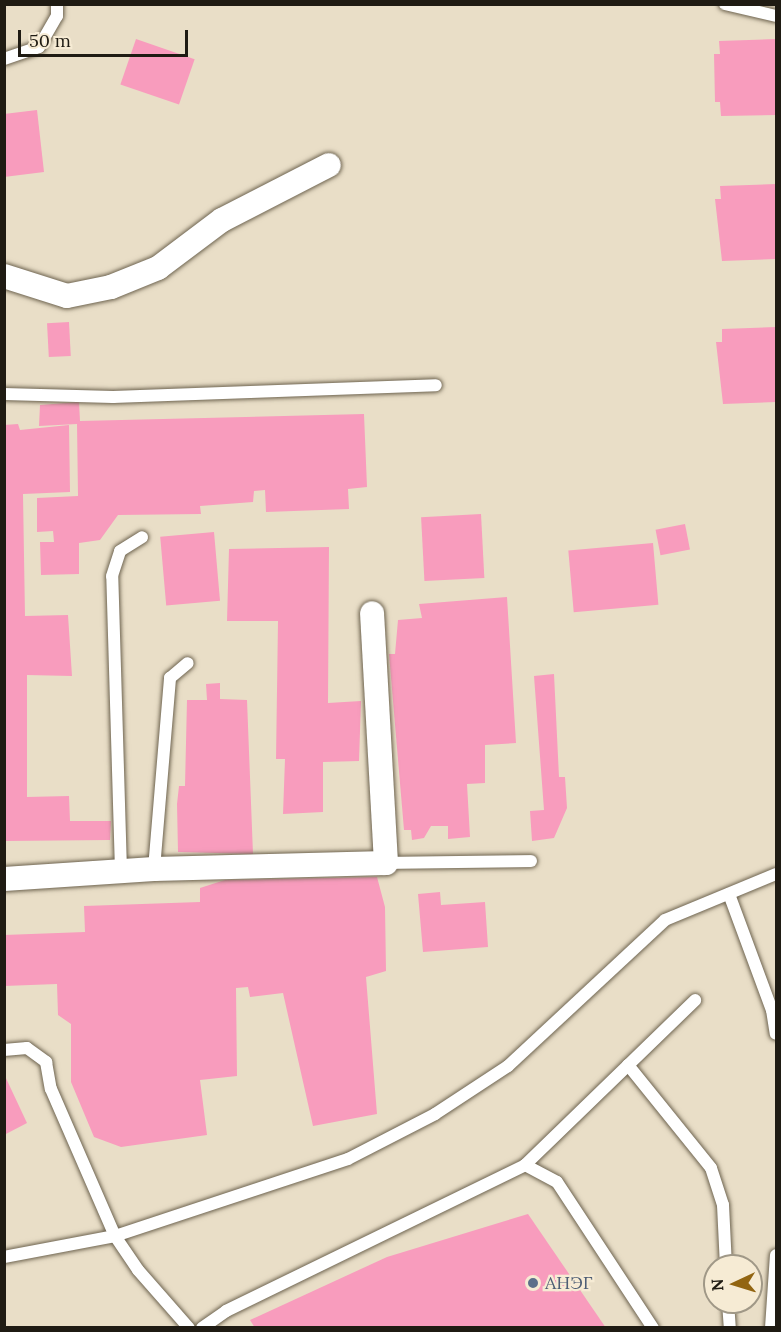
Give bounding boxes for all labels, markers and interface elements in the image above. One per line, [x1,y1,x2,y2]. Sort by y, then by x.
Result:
scale bar [21,18,190,56]
text: 50 m [29,29,71,52]
north arrow [703,1254,763,1314]
place label: АНЭГ [545,1272,593,1294]
marker: АНЭГ [526,1276,540,1290]
text: N [707,1278,727,1292]

